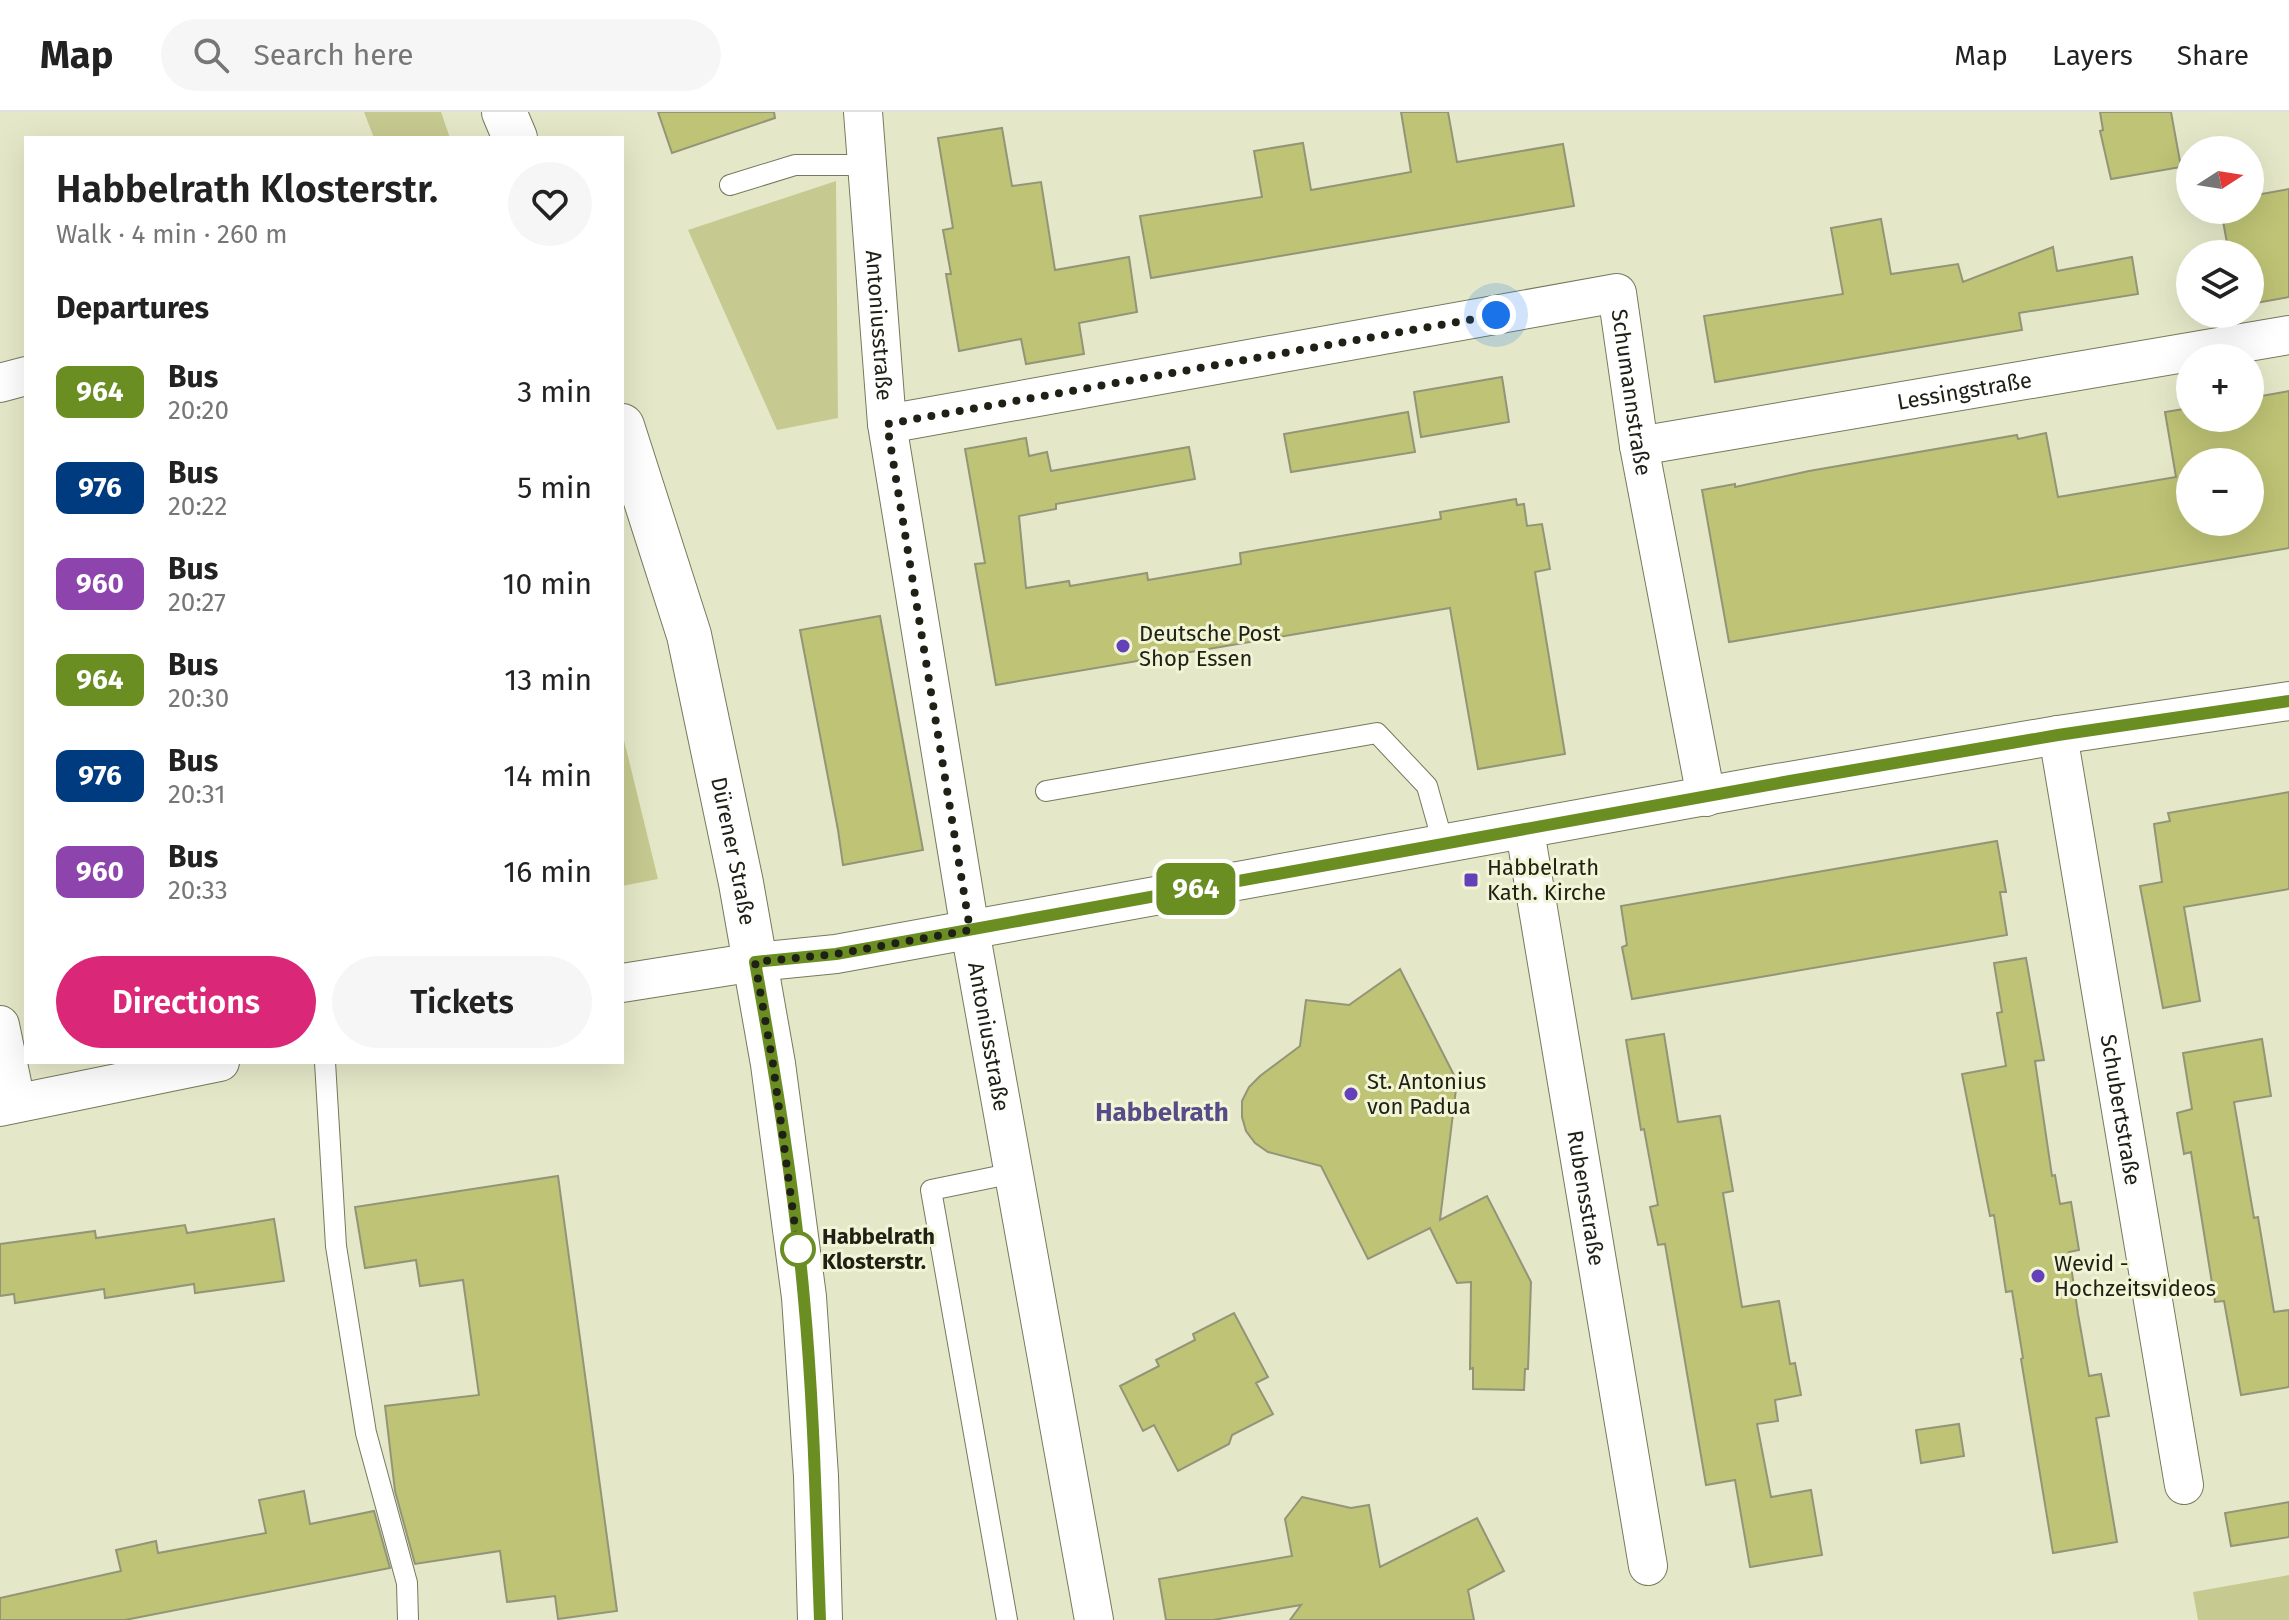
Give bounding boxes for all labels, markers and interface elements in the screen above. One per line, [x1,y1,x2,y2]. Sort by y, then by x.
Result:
search box [161,19,721,91]
text: Map [40,32,113,78]
icon: search [189,33,233,77]
text: Search here [253,37,414,73]
text: Map [1954,39,2008,72]
text: Layers [2052,39,2133,72]
text: Share [2177,39,2249,72]
north arrow [2176,136,2264,224]
map controls [2176,136,2264,536]
button: heart [508,162,592,246]
text: Habbelrath Klosterstr. [56,166,438,212]
text: Walk · 4 min · 260 m [56,219,288,250]
button: layers [2176,240,2264,328]
street label: Antoniusstraße [860,249,898,402]
text: Departures [56,290,209,326]
your location [1476,295,1516,335]
street label: Schumannstraße [1605,307,1657,478]
button: + [2176,344,2264,432]
text: Bus [168,359,218,395]
street label: Lessingstraße [1895,366,2034,416]
text: 3 min [517,374,592,410]
text: 964 [76,375,124,408]
text: 20:20 [168,395,229,426]
button: − [2176,448,2264,536]
text: Bus [168,455,218,491]
text: 5 min [517,470,592,506]
text: 976 [78,471,122,504]
text: 20:22 [168,491,227,522]
text: Bus [168,551,218,587]
text: 10 min [503,566,592,602]
text: 960 [76,567,124,600]
text: 20:27 [168,587,226,618]
place label: Deutsche Post Shop Essen [1139,620,1281,672]
marker: Deutsche Post Shop Essen [1114,637,1132,655]
text: Bus [168,647,218,683]
text: 13 min [504,662,592,698]
text: 964 [76,663,124,696]
text: 20:30 [168,683,229,714]
text: Bus [168,743,218,779]
text: 14 min [503,758,592,794]
text: 976 [78,759,122,792]
street label: Dürener Straße [705,774,761,927]
text: 20:31 [168,779,225,810]
text: Bus [168,839,218,875]
text: 16 min [503,854,592,890]
place label: Habbelrath Kath. Kirche [1487,854,1606,906]
text: 960 [76,855,124,888]
line badge: 964 [1150,863,1242,915]
marker: Habbelrath Kath. Kirche [1462,871,1480,889]
text: 964 [1172,872,1220,905]
text: 20:33 [168,875,228,906]
button: Directions [56,956,316,1048]
button: Tickets [332,956,592,1048]
street label: Antoniusstraße [962,960,1015,1113]
street label: Schubertstraße [2094,1032,2146,1187]
place label: St. Antonius von Padua [1367,1068,1486,1120]
marker: St. Antonius von Padua [1342,1085,1360,1103]
district label: Habbelrath [1095,1097,1229,1128]
street label: Rubensstraße [1561,1128,1611,1268]
place label: Habbelrath Klosterstr. [822,1223,935,1275]
marker: Habbelrath Klosterstr. [781,1232,815,1266]
place label: Wevid - Hochzeitsvideos [2054,1250,2216,1302]
marker: Wevid - Hochzeitsvideos [2029,1267,2047,1285]

